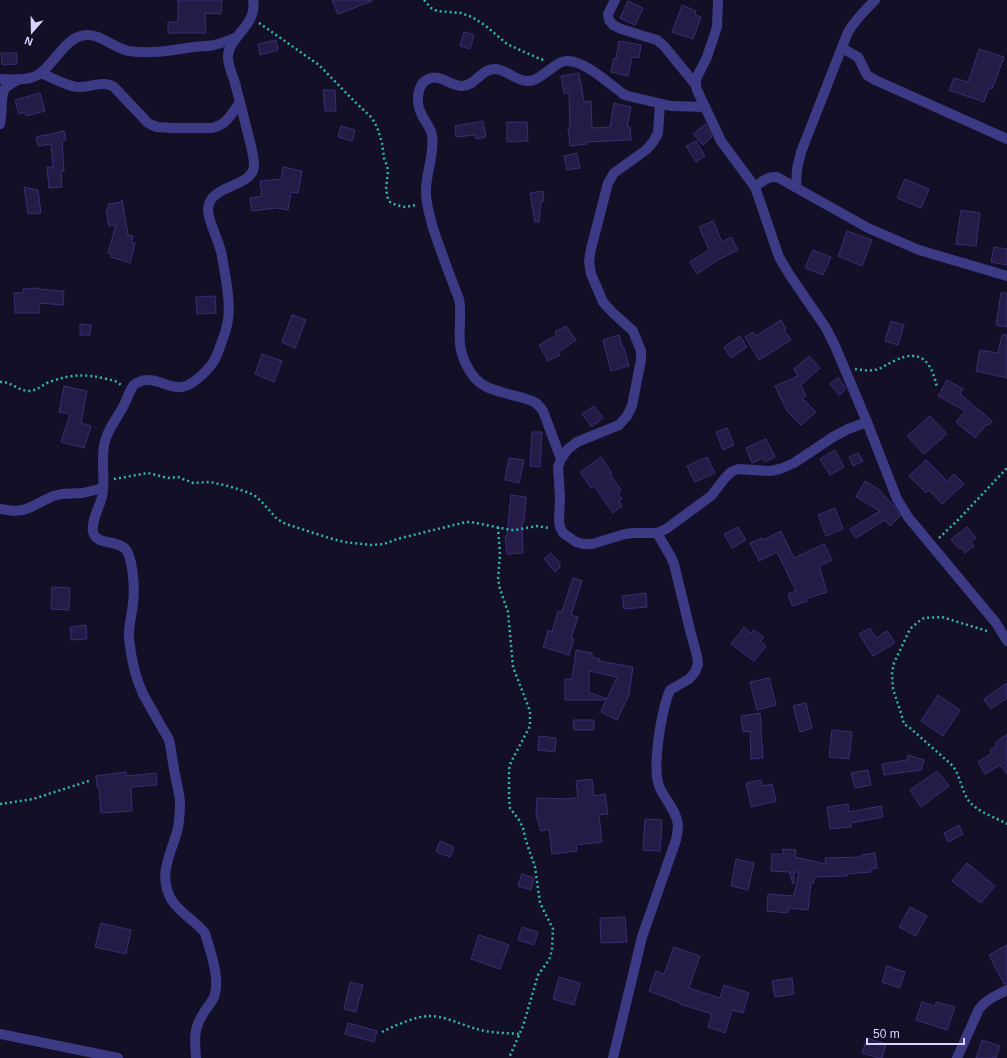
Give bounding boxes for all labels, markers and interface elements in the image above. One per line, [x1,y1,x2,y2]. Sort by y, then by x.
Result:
north arrow [12,12,52,52]
text: N [23,34,34,48]
scale bar [867,1020,964,1046]
text: 50 m [873,1027,900,1041]

